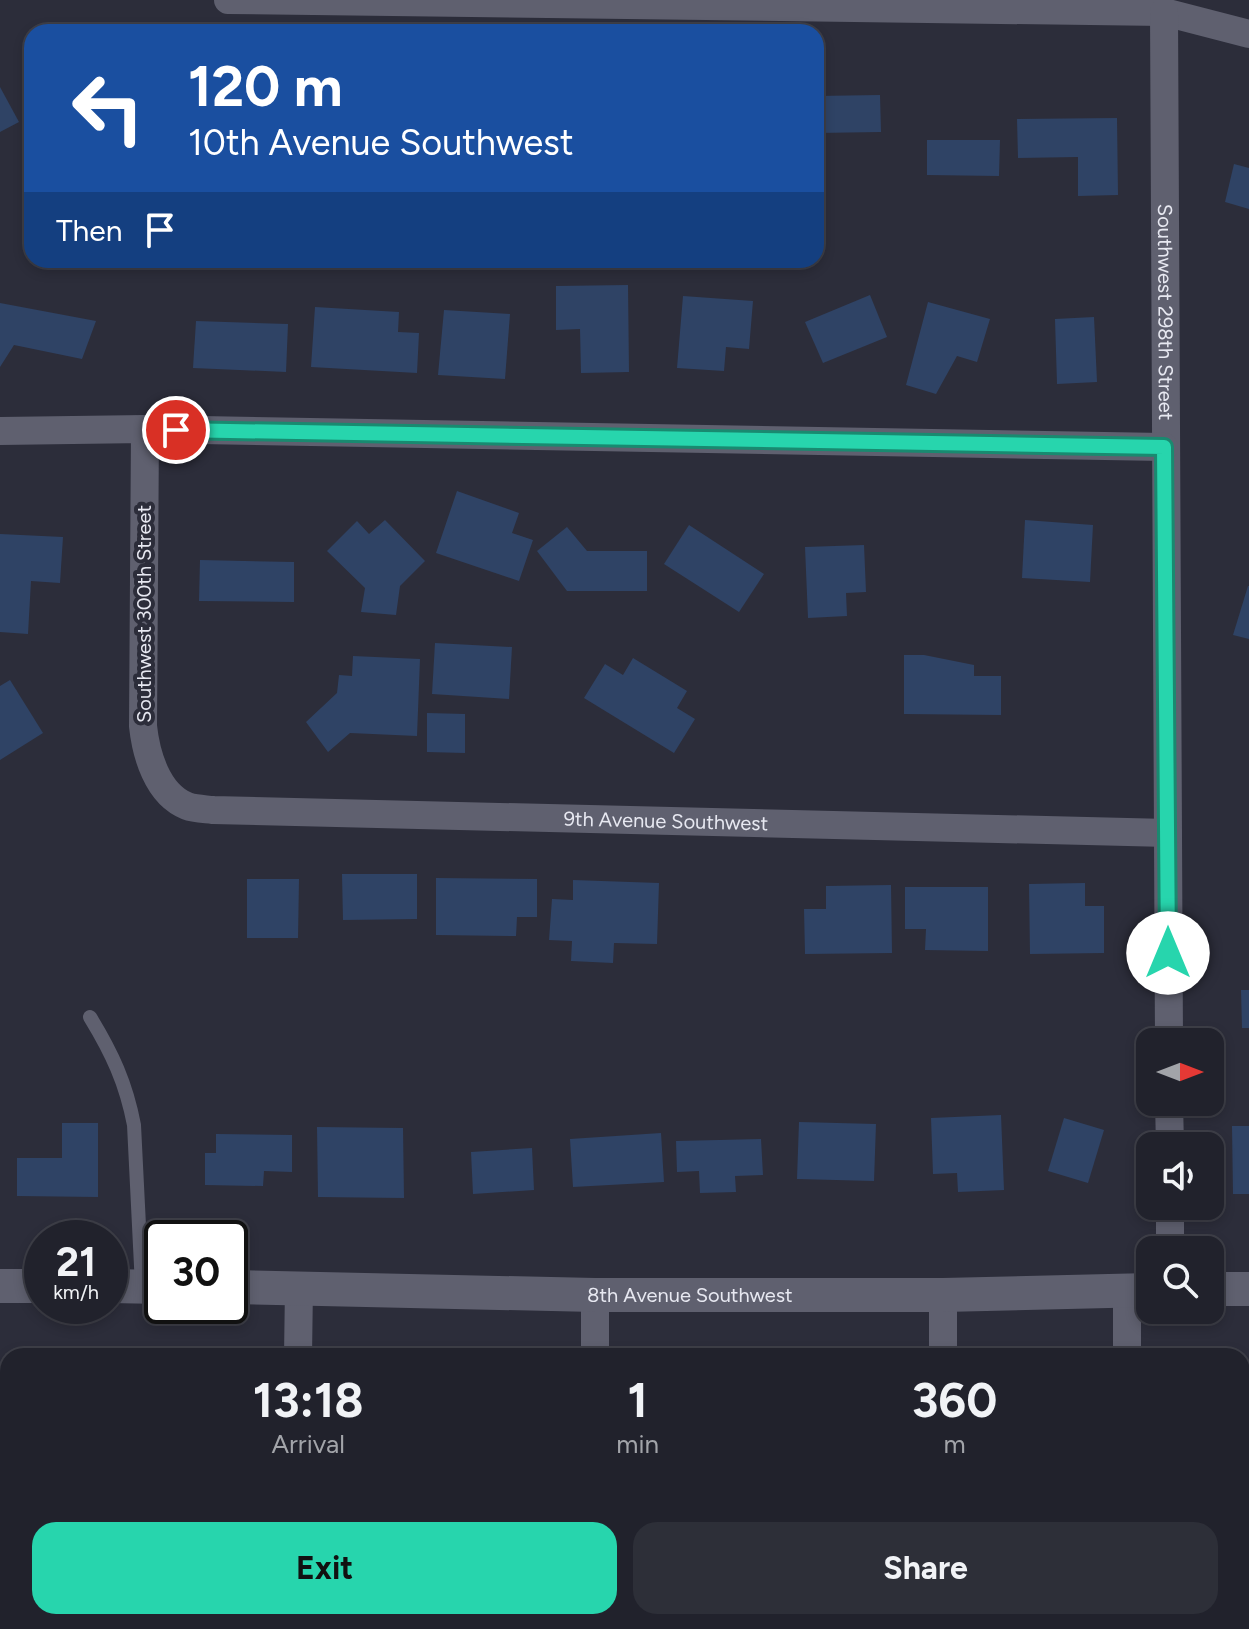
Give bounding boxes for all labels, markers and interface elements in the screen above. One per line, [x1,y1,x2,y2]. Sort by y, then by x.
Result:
text: 120 m [188,53,343,120]
icon: left [56,56,160,160]
text: 10th Avenue Southwest [188,121,574,164]
street label: Southwest 298th Street [1153,204,1178,420]
icon: arrive [138,208,182,252]
text: Then [56,212,122,249]
pin [142,396,210,464]
icon: arrive [154,408,198,452]
street label: Southwest 300th Street [132,505,156,723]
street label: 9th Avenue Southwest [563,806,768,835]
position arrow [1126,911,1210,995]
north arrow [1136,1028,1224,1116]
map controls [1136,1028,1224,1324]
button: sound [1136,1132,1224,1220]
speed limit sign: 30 [144,1220,248,1324]
button: search [1136,1236,1224,1324]
text: 21 [56,1238,96,1286]
text: km/h [53,1280,99,1304]
street label: 8th Avenue Southwest [587,1283,793,1307]
text: 13:18 [253,1371,364,1429]
text: 1 [628,1371,648,1429]
text: 360 [912,1371,997,1429]
text: Arrival [271,1428,345,1460]
text: min [616,1428,659,1460]
text: m [943,1428,966,1460]
button: Exit [32,1522,617,1614]
button: Share [633,1522,1218,1614]

